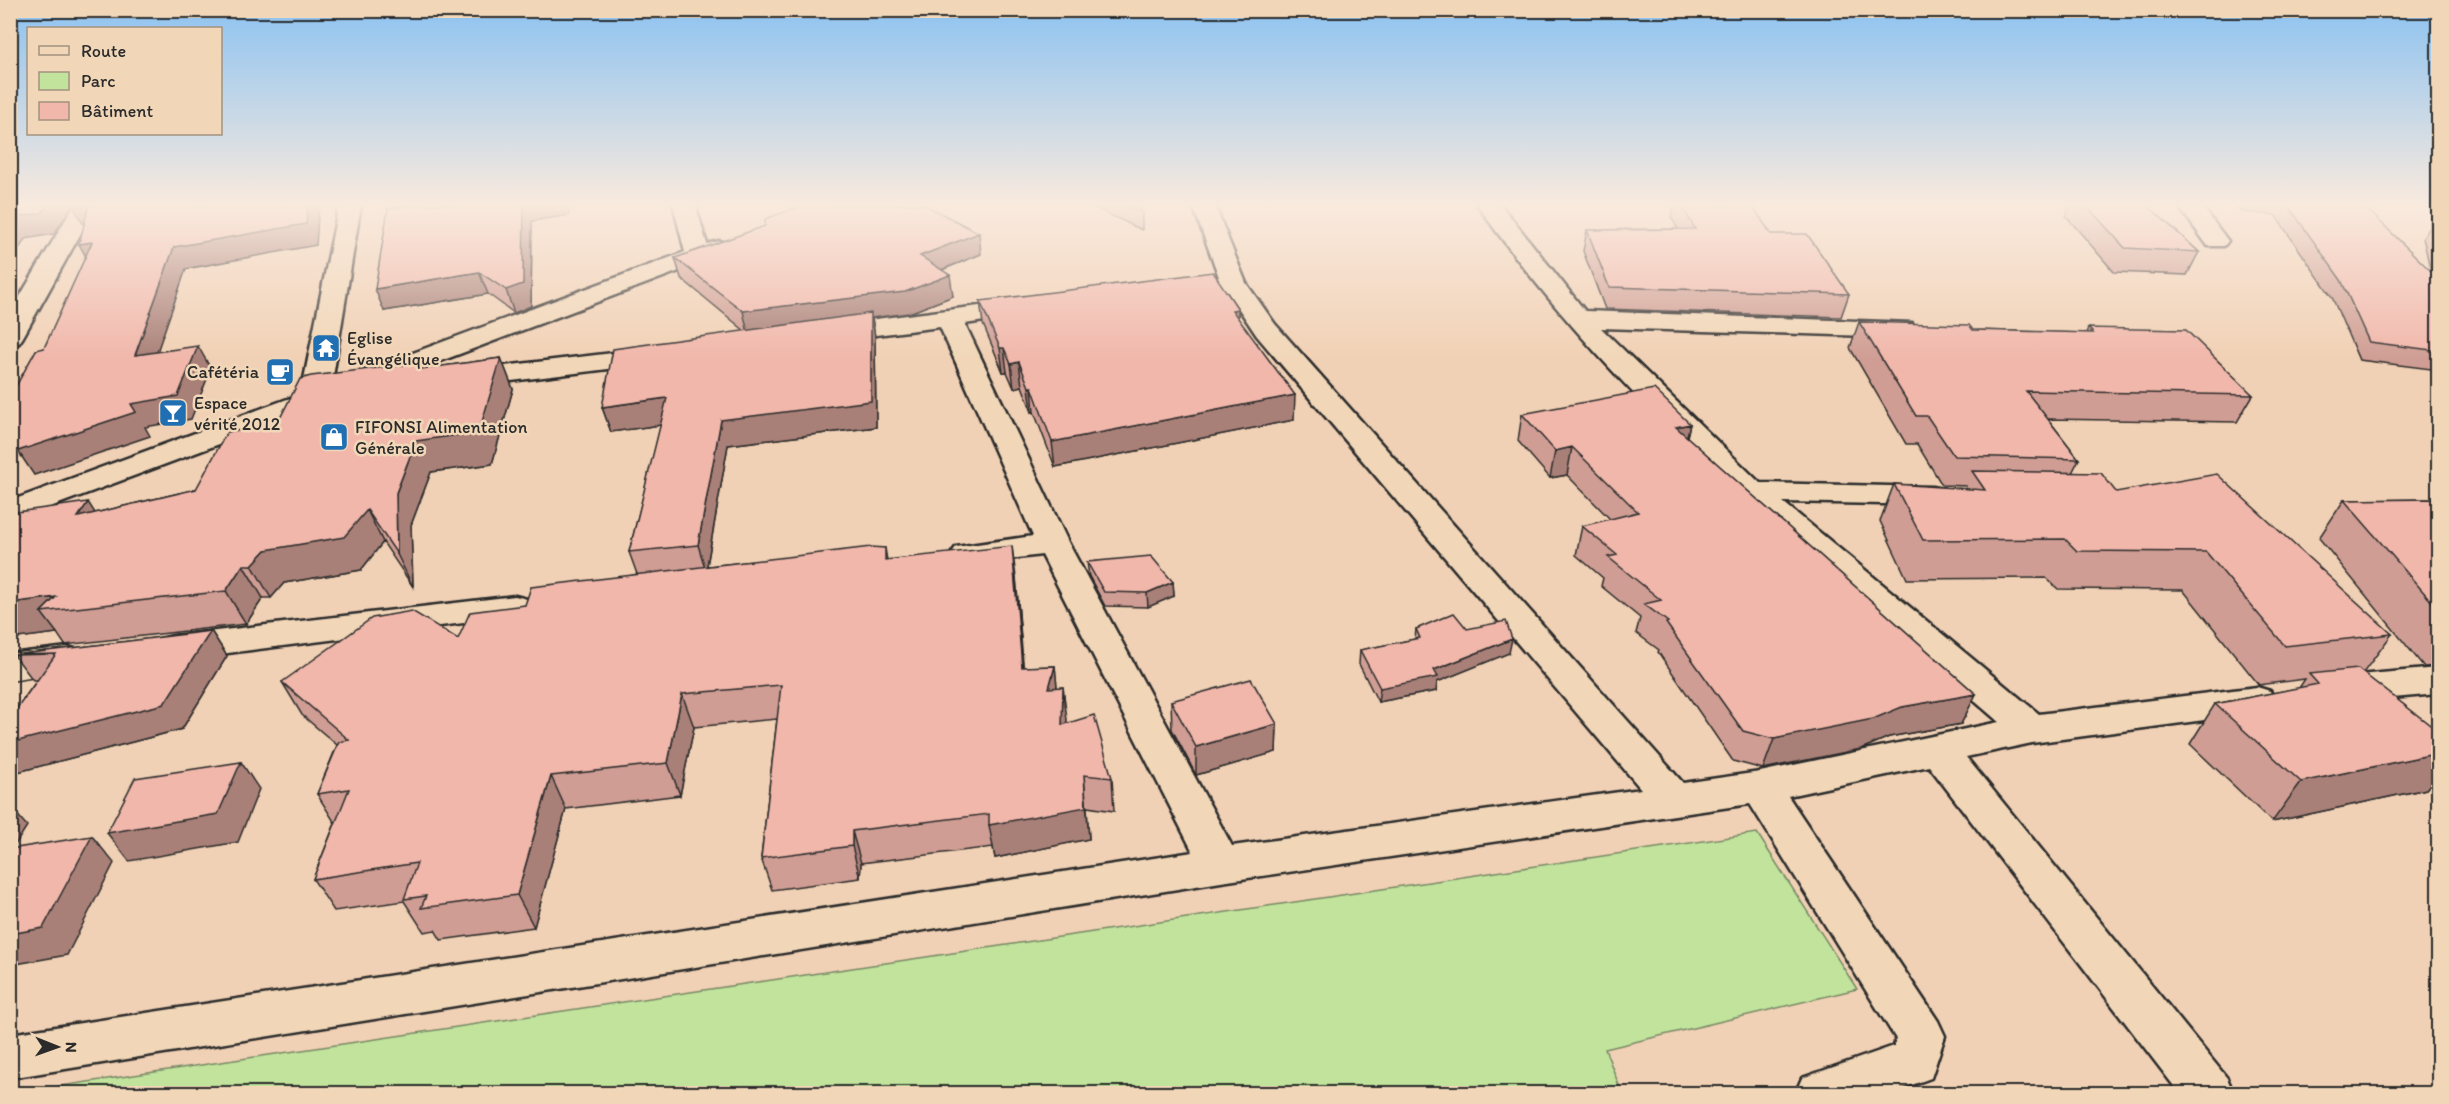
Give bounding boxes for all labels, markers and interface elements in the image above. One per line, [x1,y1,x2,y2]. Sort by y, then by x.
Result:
legend [27,27,222,135]
text: Route [81,40,126,62]
text: Parc [81,70,115,92]
text: Bâtiment [81,100,154,122]
place label: Eglise Évangélique [347,327,439,370]
temple icon: Eglise Évangélique [310,332,342,364]
cafe icon: Cafétéria [264,356,296,388]
place label: Cafétéria [187,361,260,383]
place label: Espace vérité 2012 [194,392,281,435]
bar icon: Espace vérité 2012 [157,397,189,429]
place label: FIFONSI Alimentation Générale [355,416,528,459]
shop icon: FIFONSI Alimentation Générale [318,421,350,453]
north arrow [27,1017,87,1077]
text: N [62,1042,81,1053]

